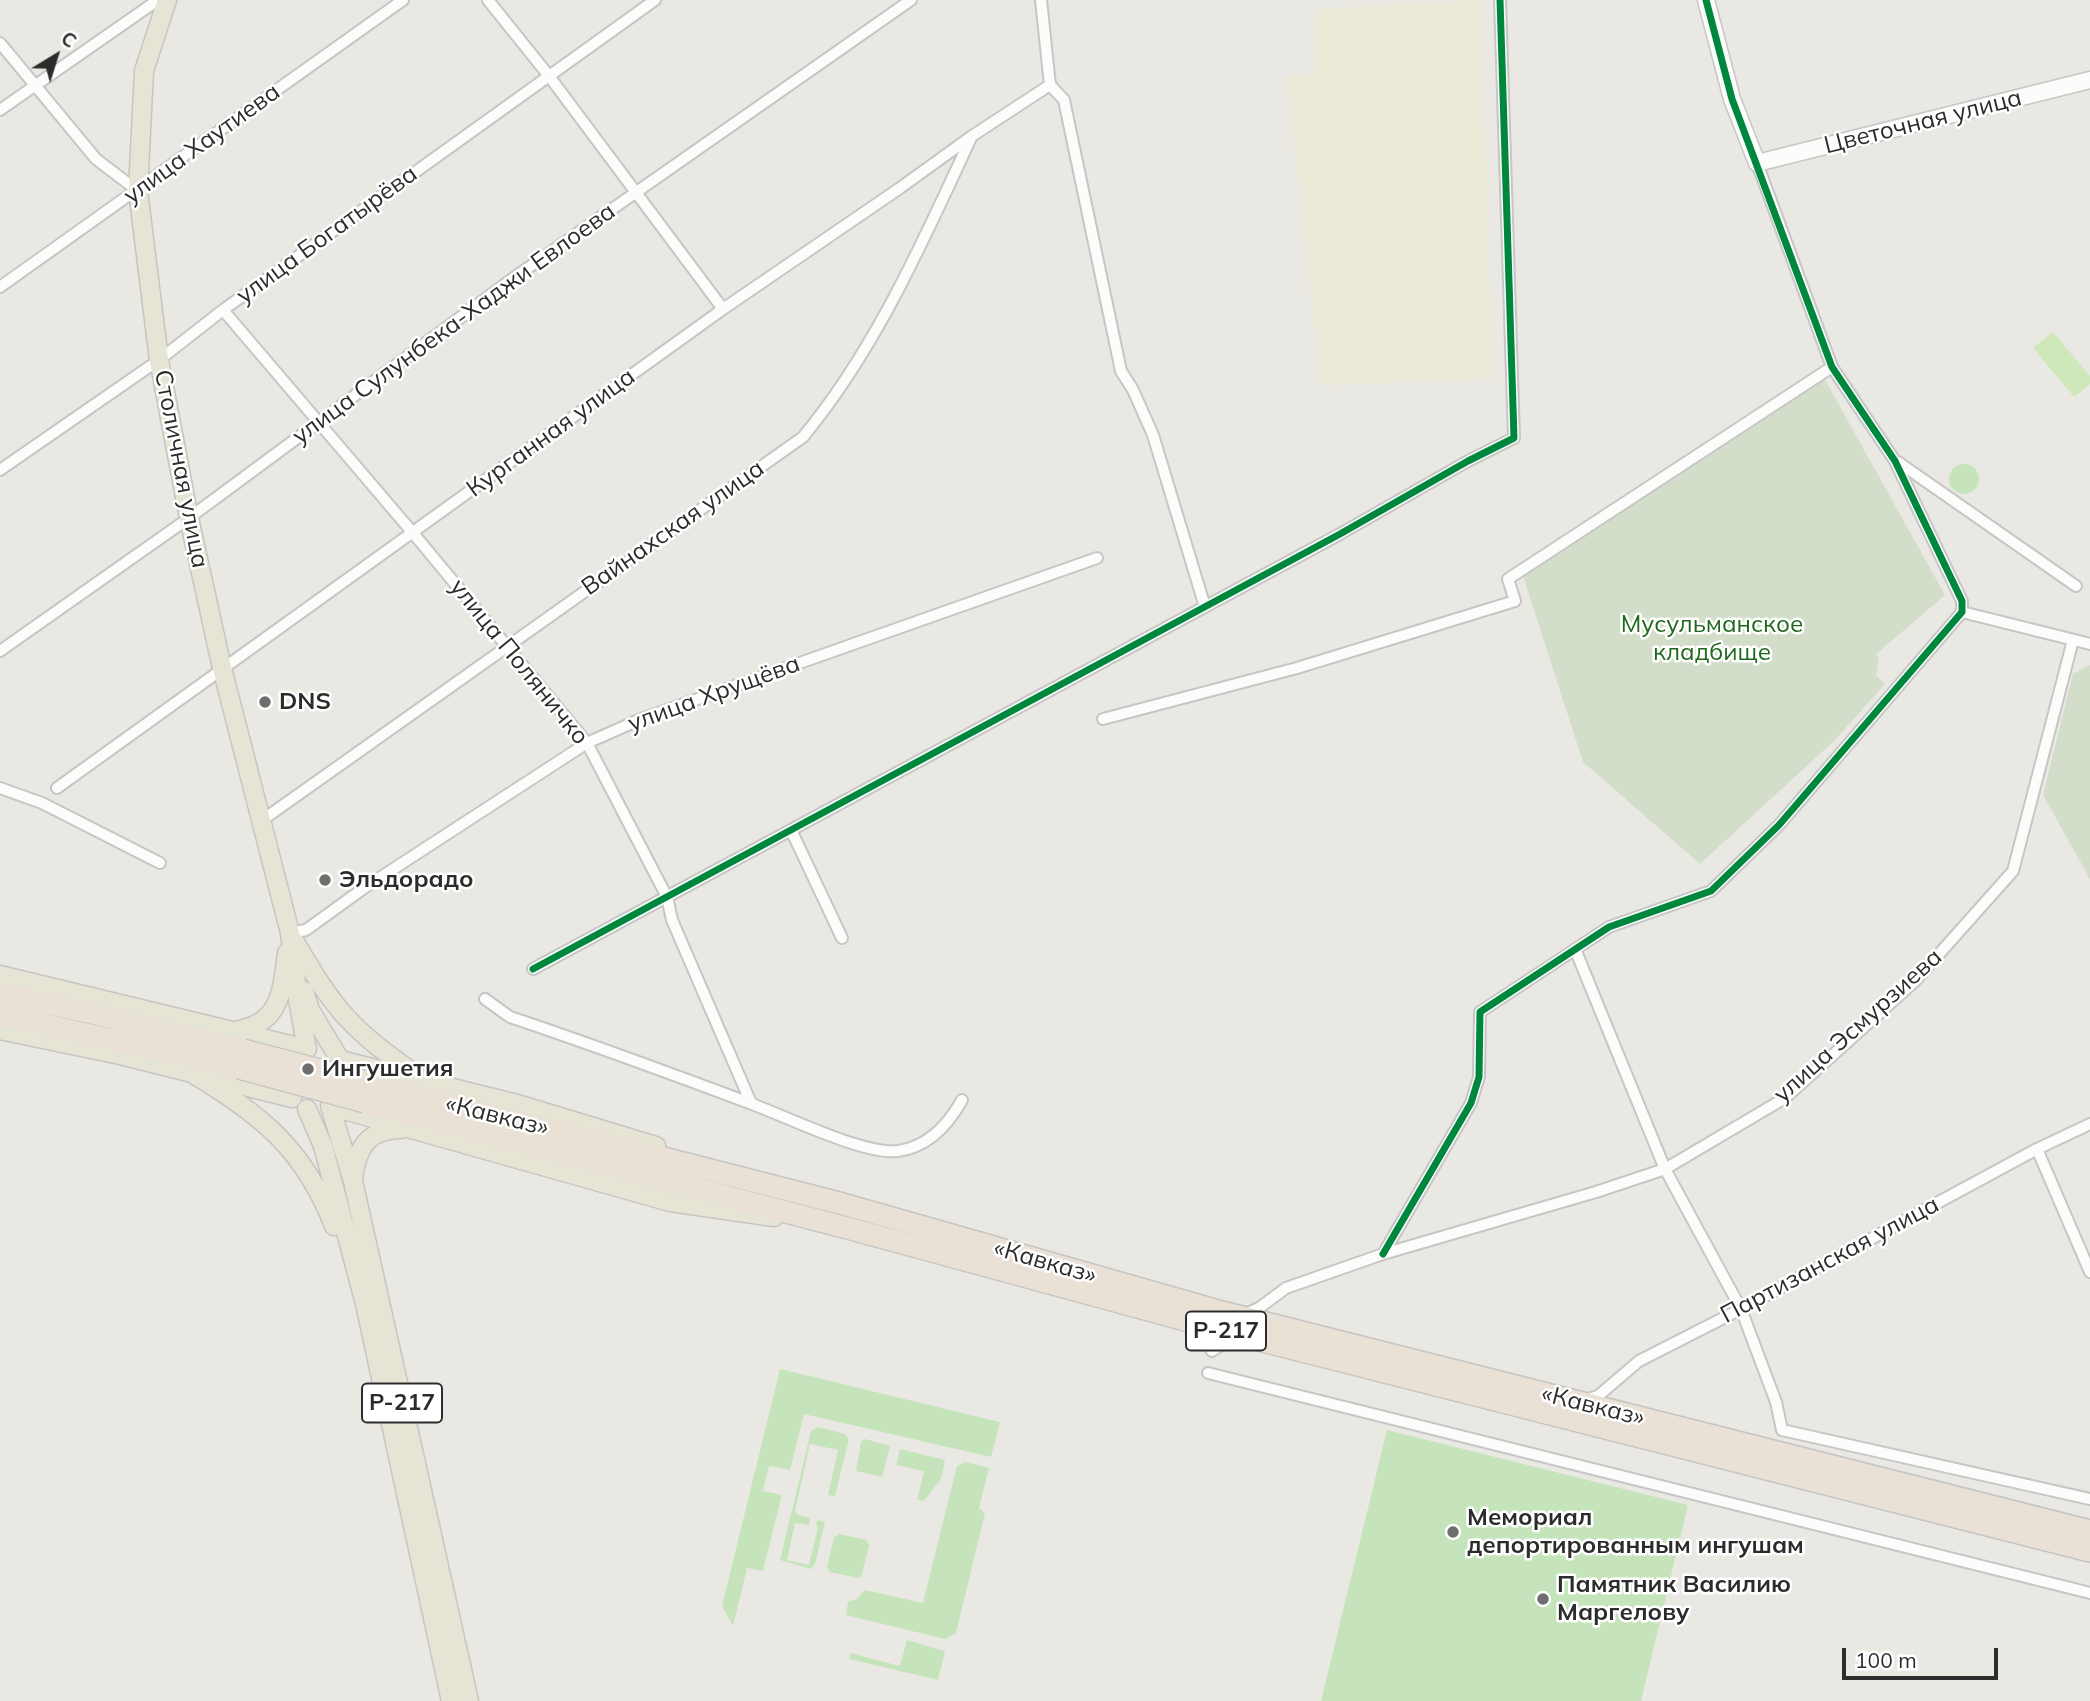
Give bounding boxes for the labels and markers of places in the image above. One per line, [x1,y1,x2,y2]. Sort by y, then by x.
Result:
place label: DNS [279,688,331,716]
marker: DNS [257,694,273,710]
place label: Эльдорадо [339,866,474,894]
marker: Эльдорадо [317,872,333,888]
place label: Ингушетия [322,1055,453,1083]
marker: Ингушетия [300,1061,316,1077]
place label: Мемориал депортированным ингушам [1467,1504,1804,1560]
marker: Мемориал депортированным ингушам [1445,1524,1461,1540]
place label: Памятник Василию Маргелову [1557,1571,1791,1627]
marker: Памятник Василию Маргелову [1535,1591,1551,1607]

